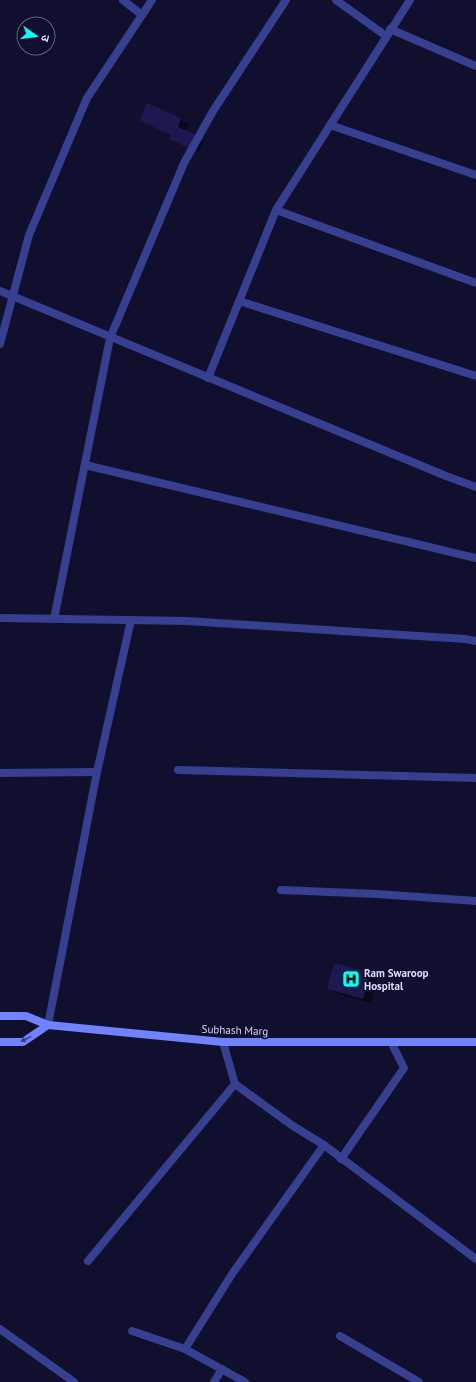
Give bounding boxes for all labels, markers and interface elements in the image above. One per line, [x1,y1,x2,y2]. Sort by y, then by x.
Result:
north arrow [16,16,56,56]
text: उ [38,34,53,44]
place label: Ram Swaroop Hospital [364,966,429,993]
hospital icon: Ram Swaroop Hospital [341,969,361,989]
street label: Subhash Marg [201,1022,269,1038]
one-way arrow [20,1036,32,1042]

